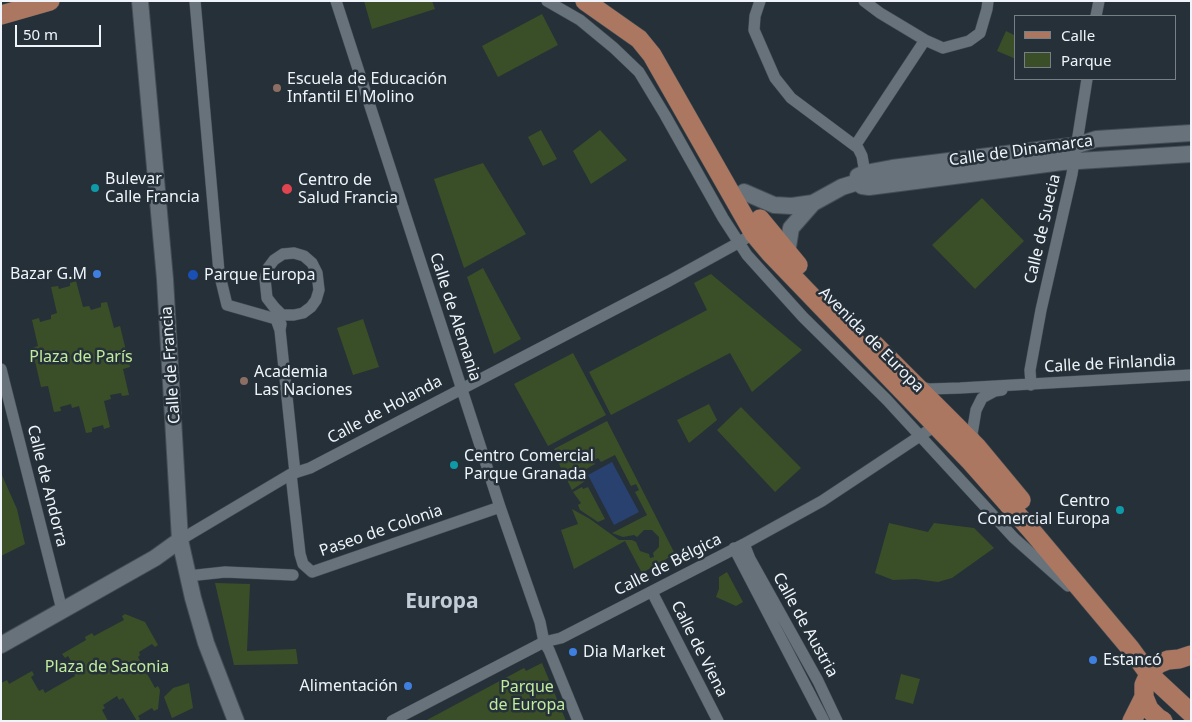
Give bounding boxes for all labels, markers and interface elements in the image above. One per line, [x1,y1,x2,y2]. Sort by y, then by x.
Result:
scale bar [18,15,104,47]
legend [1014,15,1177,80]
text: 50 m [23,24,58,44]
text: Calle [1061,25,1095,45]
text: Parque [1061,50,1111,70]
place label: Escuela de Educación Infantil El Molino [287,69,447,107]
marker: Escuela de Educación Infantil El Molino [271,82,283,94]
street label: Calle de Dinamarca [948,131,1094,171]
place label: Bulevar Calle Francia [105,169,200,207]
place label: Centro de Salud Francia [298,170,398,208]
street label: Calle de Suecia [1021,172,1065,286]
marker: Bulevar Calle Francia [89,182,101,194]
marker: Centro de Salud Francia [280,182,294,196]
street label: Calle de Alemania [425,250,485,384]
place label: Bazar G.M [10,264,87,284]
place label: Parque Europa [204,265,315,285]
marker: Bazar G.M [91,268,103,280]
marker: Parque Europa [186,268,200,282]
street label: Avenida de Europa [814,283,928,397]
street label: Calle de Francia [157,306,185,424]
park label: Plaza de París [29,347,133,367]
street label: Calle de Finlandia [1044,351,1176,377]
place label: Academia Las Naciones [254,362,352,400]
street label: Calle de Holanda [324,372,446,448]
marker: Academia Las Naciones [238,375,250,387]
street label: Calle de Andorra [23,423,71,549]
place label: Centro Comercial Parque Granada [464,446,594,484]
marker: Centro Comercial Parque Granada [448,459,460,471]
place label: Centro Comercial Europa [977,491,1110,529]
street label: Paseo de Colonia [317,501,445,561]
marker: Centro Comercial Europa [1114,504,1126,516]
street label: Calle de Bélgica [611,530,725,600]
street label: Calle de Austria [768,569,842,681]
district label: Europa [405,589,479,615]
street label: Calle de Viena [667,598,731,700]
place label: Dia Market [583,642,665,662]
marker: Dia Market [567,646,579,658]
place label: Estancó [1103,650,1162,670]
marker: Estancó [1087,654,1099,666]
park label: Plaza de Saconia [45,657,169,677]
place label: Alimentación [300,676,398,696]
park label: Parque de Europa [489,677,565,715]
marker: Alimentación [402,680,414,692]

